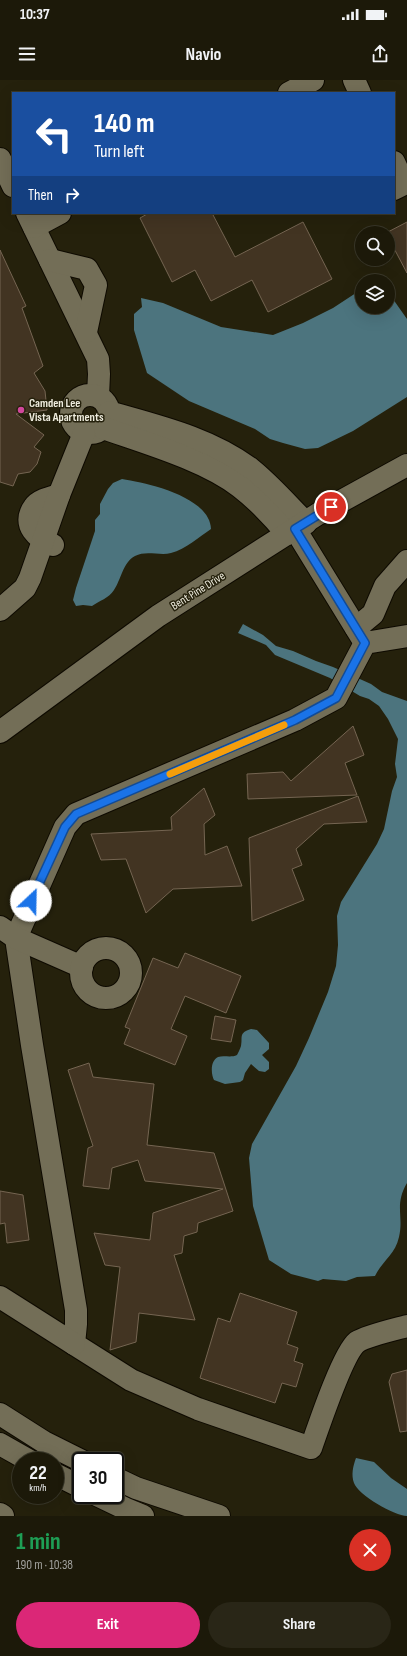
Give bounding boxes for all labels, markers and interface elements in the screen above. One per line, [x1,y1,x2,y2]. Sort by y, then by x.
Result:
text: 10:37 [20,5,49,24]
icon: menu [16,43,38,65]
icon: share [369,43,391,65]
text: Navio [186,44,221,65]
text: 140 m [94,107,155,140]
icon: left [28,108,80,160]
text: Turn left [94,141,145,162]
icon: right [61,184,83,206]
text: Then [28,186,53,205]
map controls [355,226,395,314]
button: search [355,226,395,266]
button: layers [355,274,395,314]
place label: Camden Lee Vista Apartments [29,396,104,425]
marker: Camden Lee Vista Apartments [16,405,26,415]
pin [314,490,348,524]
icon: arrive [320,496,342,518]
street label: Bent Pine Drive [168,568,228,614]
position arrow [10,880,52,922]
speed limit sign: 30 [72,1452,124,1504]
text: 22 [29,1461,47,1485]
text: km/h [29,1482,47,1494]
text: 1 min [16,1527,61,1556]
button: close [349,1529,391,1571]
text: 190 m · 10:38 [16,1557,73,1573]
button: Exit [16,1602,200,1648]
button: Share [208,1602,391,1648]

